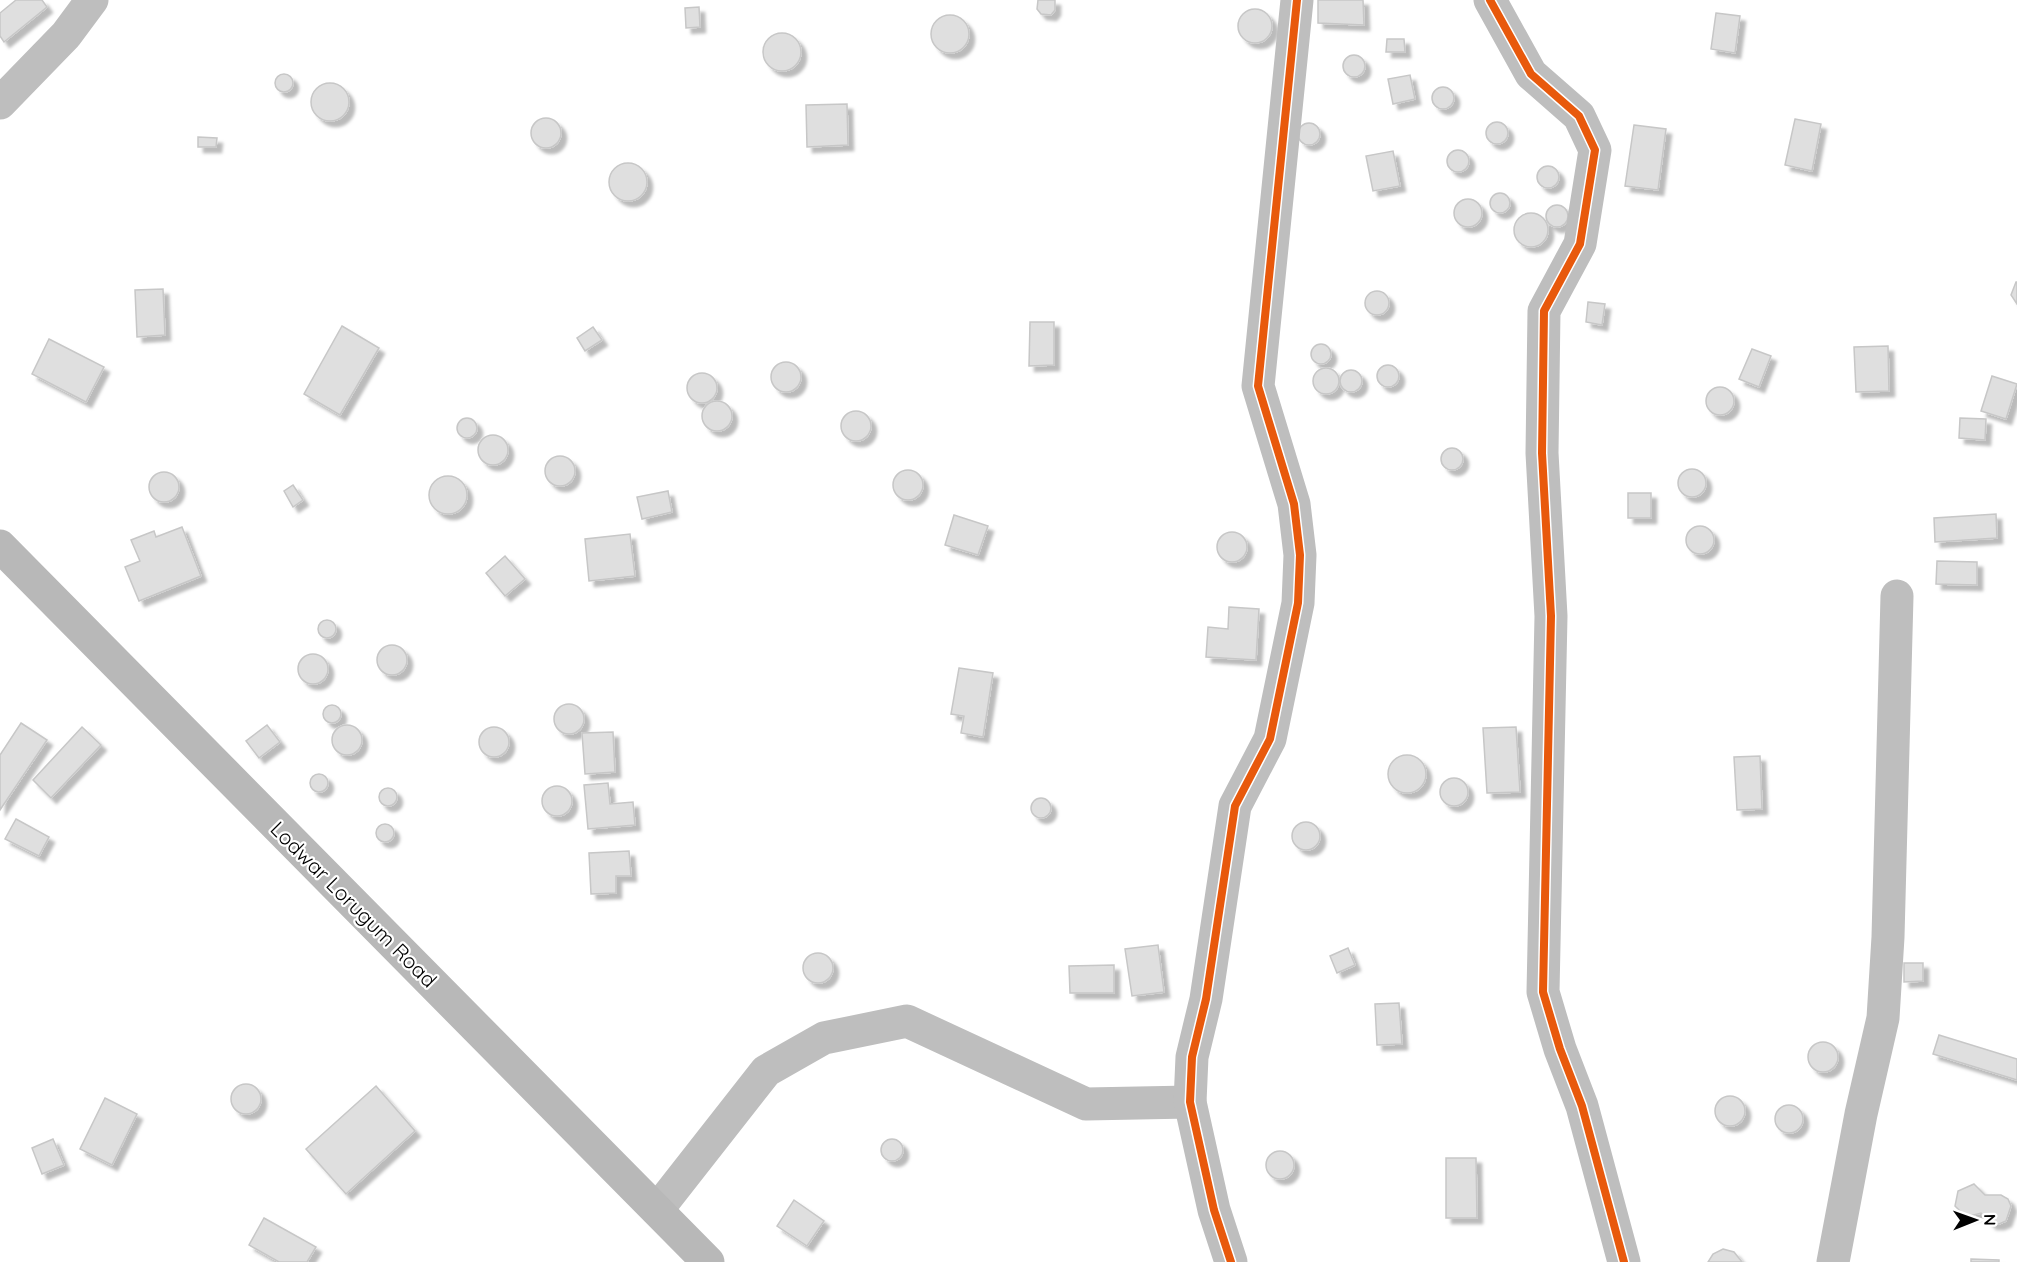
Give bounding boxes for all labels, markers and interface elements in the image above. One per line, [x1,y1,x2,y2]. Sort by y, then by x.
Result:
street label: Lodwar Lorugum Road [265,815,443,993]
north arrow [1945,1190,2005,1250]
text: N [1980,1214,2000,1226]

